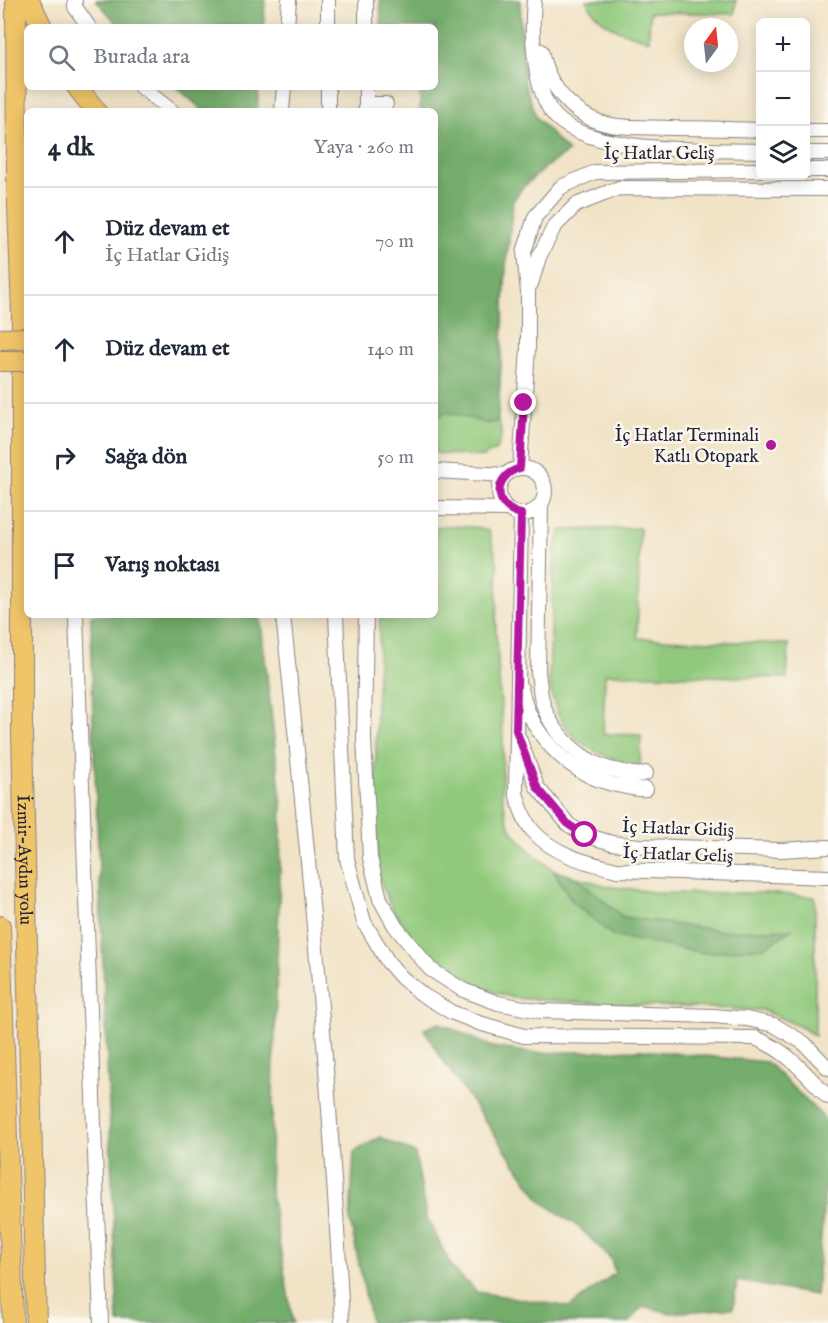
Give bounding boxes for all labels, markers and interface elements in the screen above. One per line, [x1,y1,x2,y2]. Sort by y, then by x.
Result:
north arrow [684,18,738,72]
map controls [756,18,810,180]
button: + [756,18,810,72]
search box [24,24,438,90]
icon: search [45,41,78,74]
text: Burada ara [93,43,190,71]
button: − [756,72,810,126]
button: layers [756,126,810,180]
text: 4 dk [48,131,94,164]
text: Yaya · 260 m [314,135,414,160]
street label: İç Hatlar Geliş [604,142,714,166]
text: Düz devam et [105,215,230,243]
icon: ahead [48,225,81,258]
text: 70 m [375,229,414,254]
text: İç Hatlar Gidiş [105,243,229,268]
icon: ahead [48,333,81,366]
text: Düz devam et [105,335,230,363]
text: 140 m [367,337,414,362]
route end [510,389,536,415]
place label: İç Hatlar Terminali Katlı Otopark [615,424,759,469]
marker: İç Hatlar Terminali Katlı Otopark [764,438,778,452]
icon: right [48,441,81,474]
text: Sağa dön [105,443,187,471]
text: 50 m [377,445,414,470]
icon: arrive [48,549,81,582]
text: Varış noktası [105,551,220,579]
street label: İzmir-Aydın yolu [10,794,37,925]
street label: İç Hatlar Gidiş [622,815,734,843]
route start [571,821,597,847]
street label: İç Hatlar Geliş [622,841,734,869]

